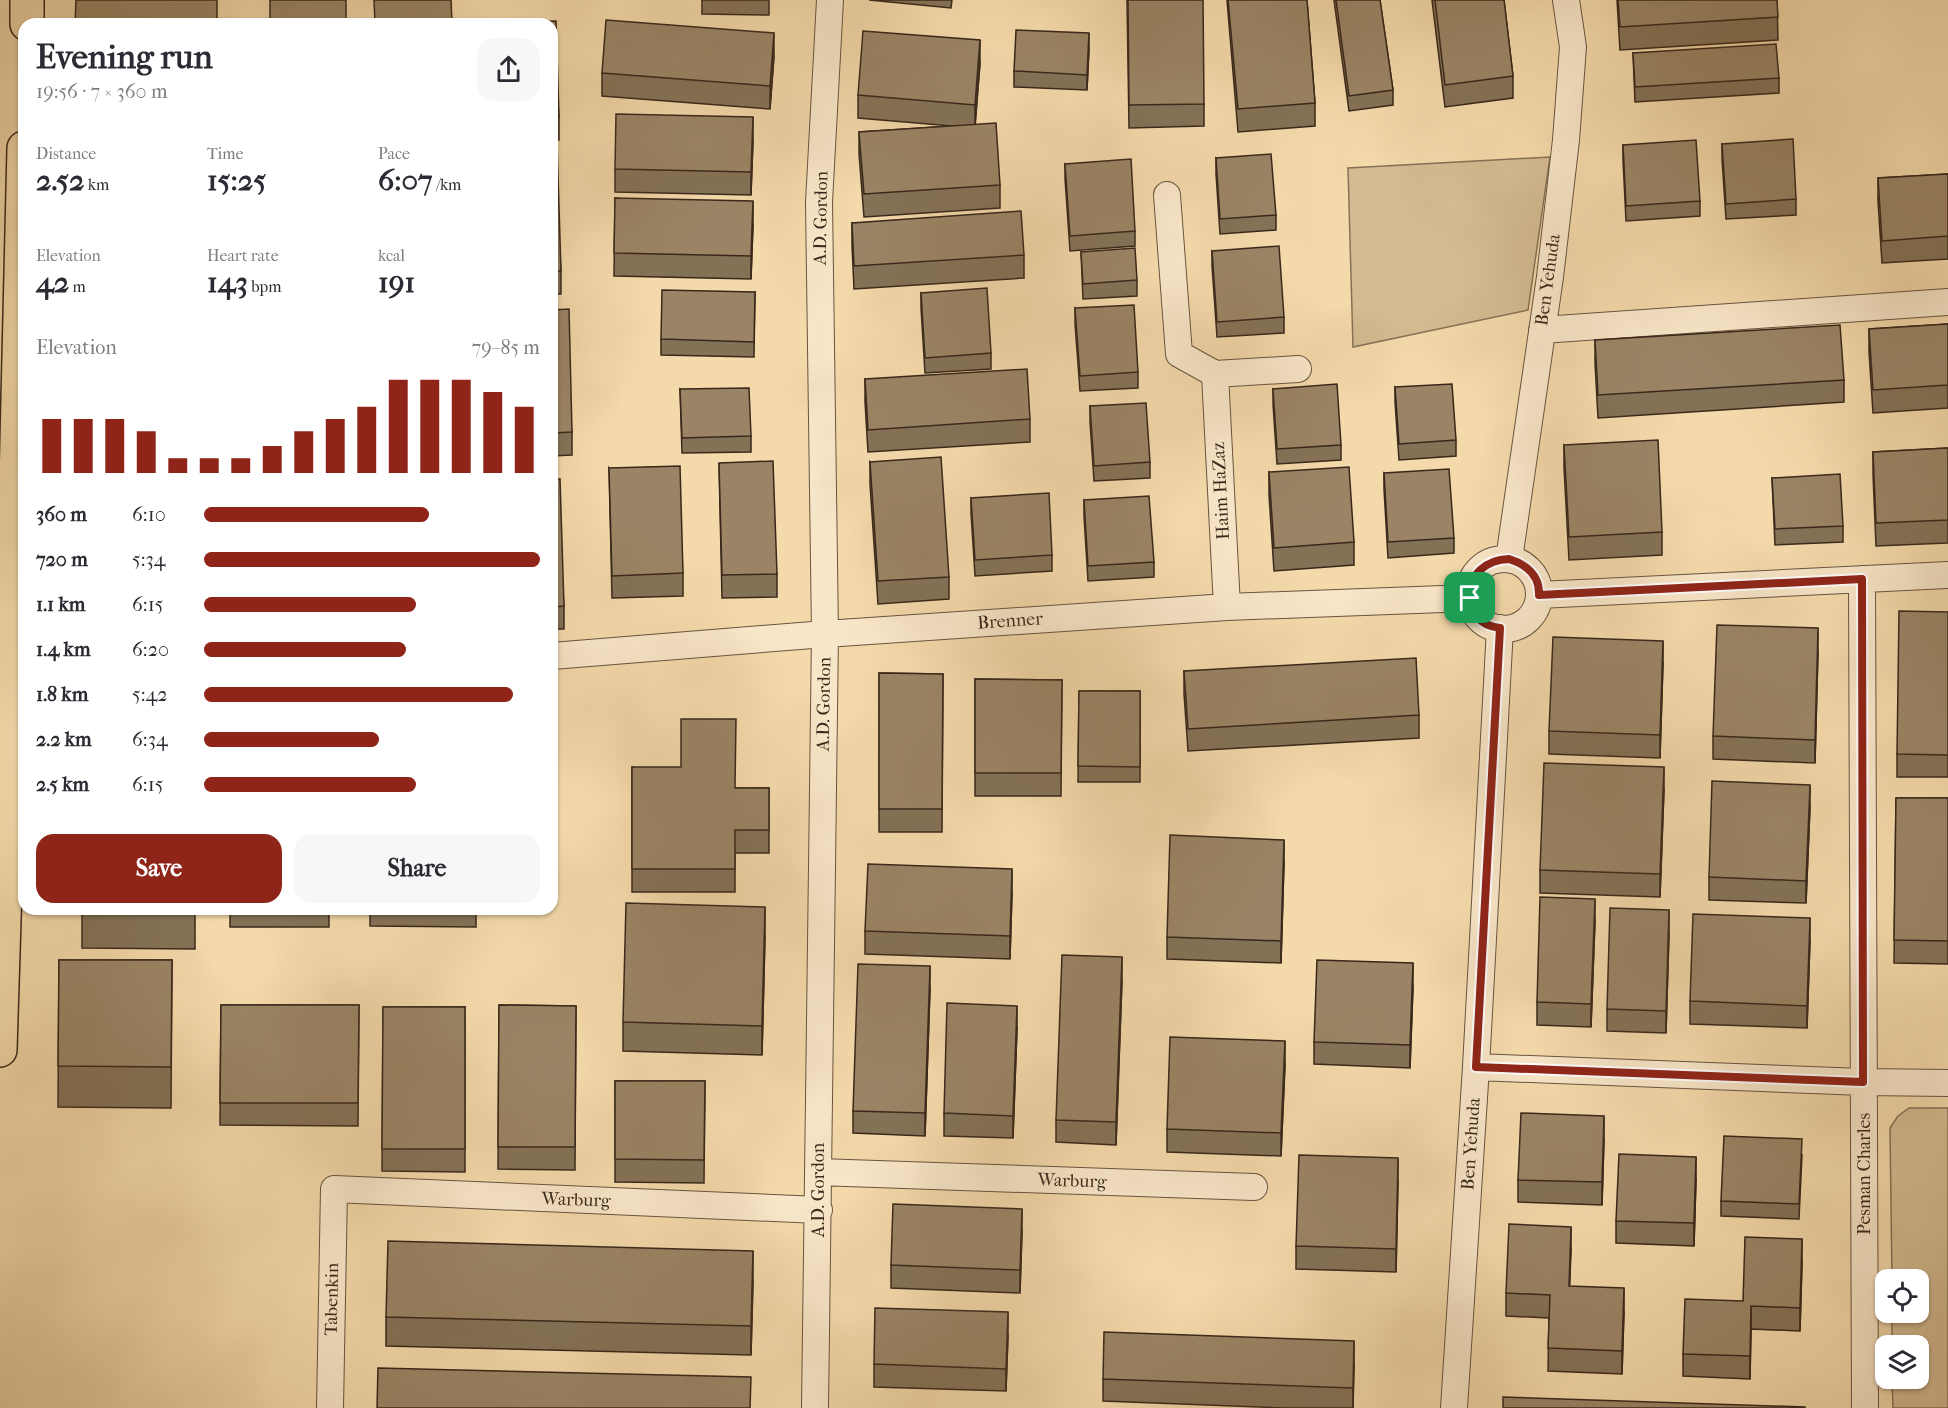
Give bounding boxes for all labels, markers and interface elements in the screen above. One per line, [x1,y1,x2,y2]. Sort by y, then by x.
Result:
text: Evening run [36,38,213,77]
button: share [477,38,540,101]
text: 19:56 · 7 × 360 m [36,80,168,103]
text: Distance [36,144,96,163]
text: Time [207,144,243,163]
text: Pace [378,144,410,163]
text: 2.52 [36,163,84,198]
text: 15:25 [207,163,266,198]
text: 6:07 [378,163,433,198]
street label: A.D. Gordon [810,170,832,266]
text: km [84,175,109,194]
text: /km [433,175,461,194]
street label: Ben Yehuda [1531,232,1565,327]
text: Elevation [36,246,101,265]
text: Heart rate [207,246,279,265]
text: kcal [378,246,405,265]
text: 42 [36,265,69,300]
text: 143 [207,265,248,300]
text: 191 [378,265,415,300]
text: m [69,277,86,296]
text: bpm [248,277,281,296]
text: Elevation [36,336,117,359]
text: 79–85 m [472,336,540,359]
street label: Haim HaZaz [1208,442,1234,540]
text: 360 m [36,503,87,526]
text: 6:10 [132,503,166,526]
text: 720 m [36,548,88,571]
text: 5:34 [132,548,166,571]
pin [1444,572,1495,623]
icon: arrive [1453,581,1486,614]
text: 1.1 km [36,593,85,616]
text: 6:15 [132,593,163,616]
street label: Brenner [977,608,1044,634]
text: 1.4 km [36,638,91,661]
text: 6:20 [132,638,169,661]
street label: A.D. Gordon [813,656,835,752]
text: 1.8 km [36,683,88,706]
text: 5:42 [132,683,168,706]
text: 2.2 km [36,728,92,751]
text: 6:34 [132,728,168,751]
text: 2.5 km [36,773,89,796]
text: 6:15 [132,773,163,796]
button: Save [36,834,282,903]
button: Share [294,834,540,903]
street label: Ben Yehuda [1457,1096,1485,1191]
street label: Pesman Charles [1854,1113,1875,1235]
street label: A.D. Gordon [808,1142,829,1238]
street label: Warburg [1036,1169,1107,1193]
street label: Warburg [540,1188,611,1212]
street label: Tabenkin [321,1262,343,1336]
map controls [1875,1269,1929,1389]
button: locate [1875,1269,1929,1323]
button: layers [1875,1335,1929,1389]

